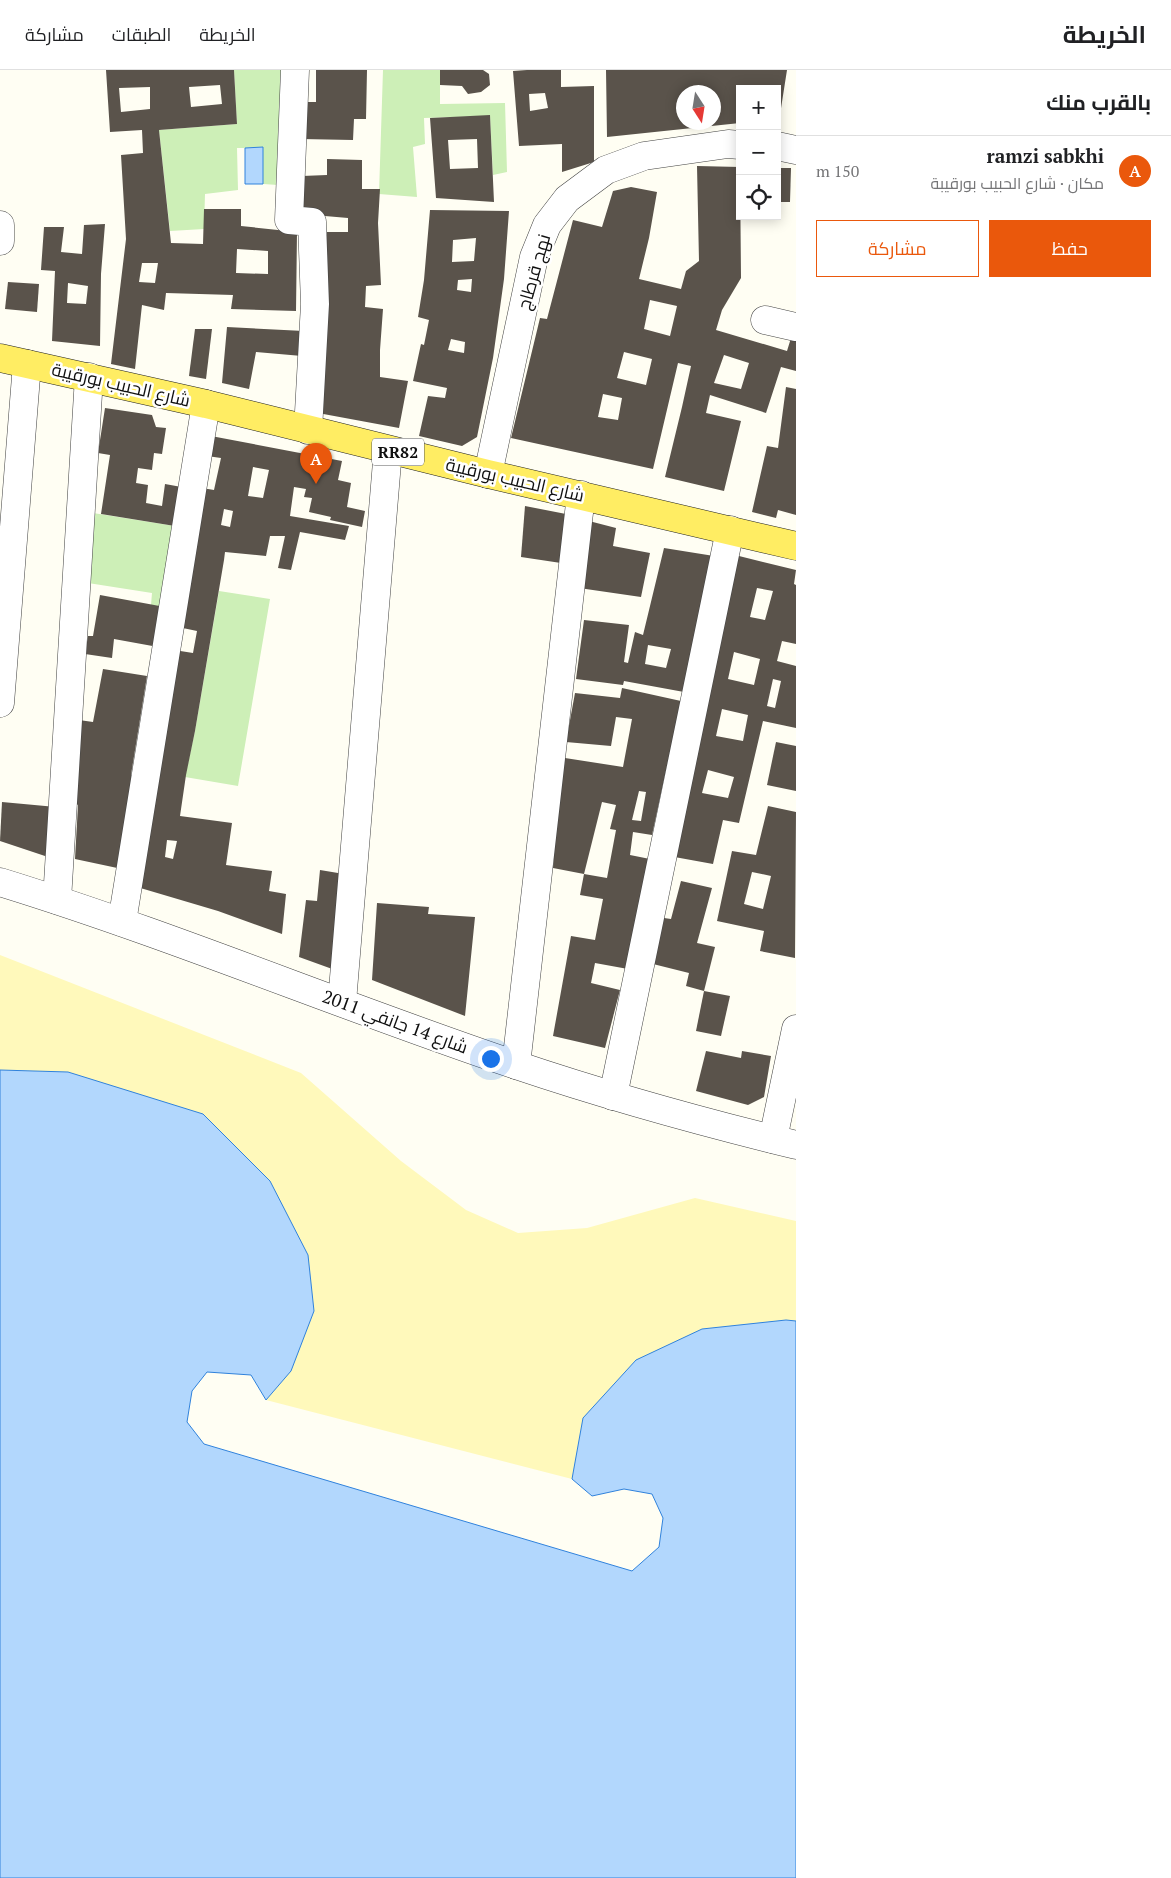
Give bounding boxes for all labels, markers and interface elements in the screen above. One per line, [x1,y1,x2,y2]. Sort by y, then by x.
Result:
text: الخريطة [1063,18,1146,50]
text: مشاركة [25,22,84,46]
text: الطبقات [112,22,171,46]
text: الخريطة [199,22,256,46]
north arrow [676,85,721,130]
map controls [736,85,781,220]
button: + [736,85,781,130]
text: بالقرب منك [1046,88,1151,116]
button: − [736,130,781,175]
text: ramzi sabkhi [987,143,1104,168]
text: 150 m [816,160,859,182]
text: A [1129,160,1141,182]
text: مكان · شارع الحبيب بورقيبة [931,172,1104,194]
button: locate [736,175,781,220]
button: مشاركة [816,220,979,277]
button: حفظ [989,220,1151,277]
street label: نهج قرطاج [511,231,556,313]
street label: شارع الحبيب بورقيبة [49,356,193,413]
road number: RR82 [372,438,424,466]
pin: A [300,443,332,484]
street label: شارع الحبيب بورقيبة [443,451,587,508]
street label: شارع 14 جانفي 2011 [318,984,471,1061]
your location [478,1046,504,1072]

